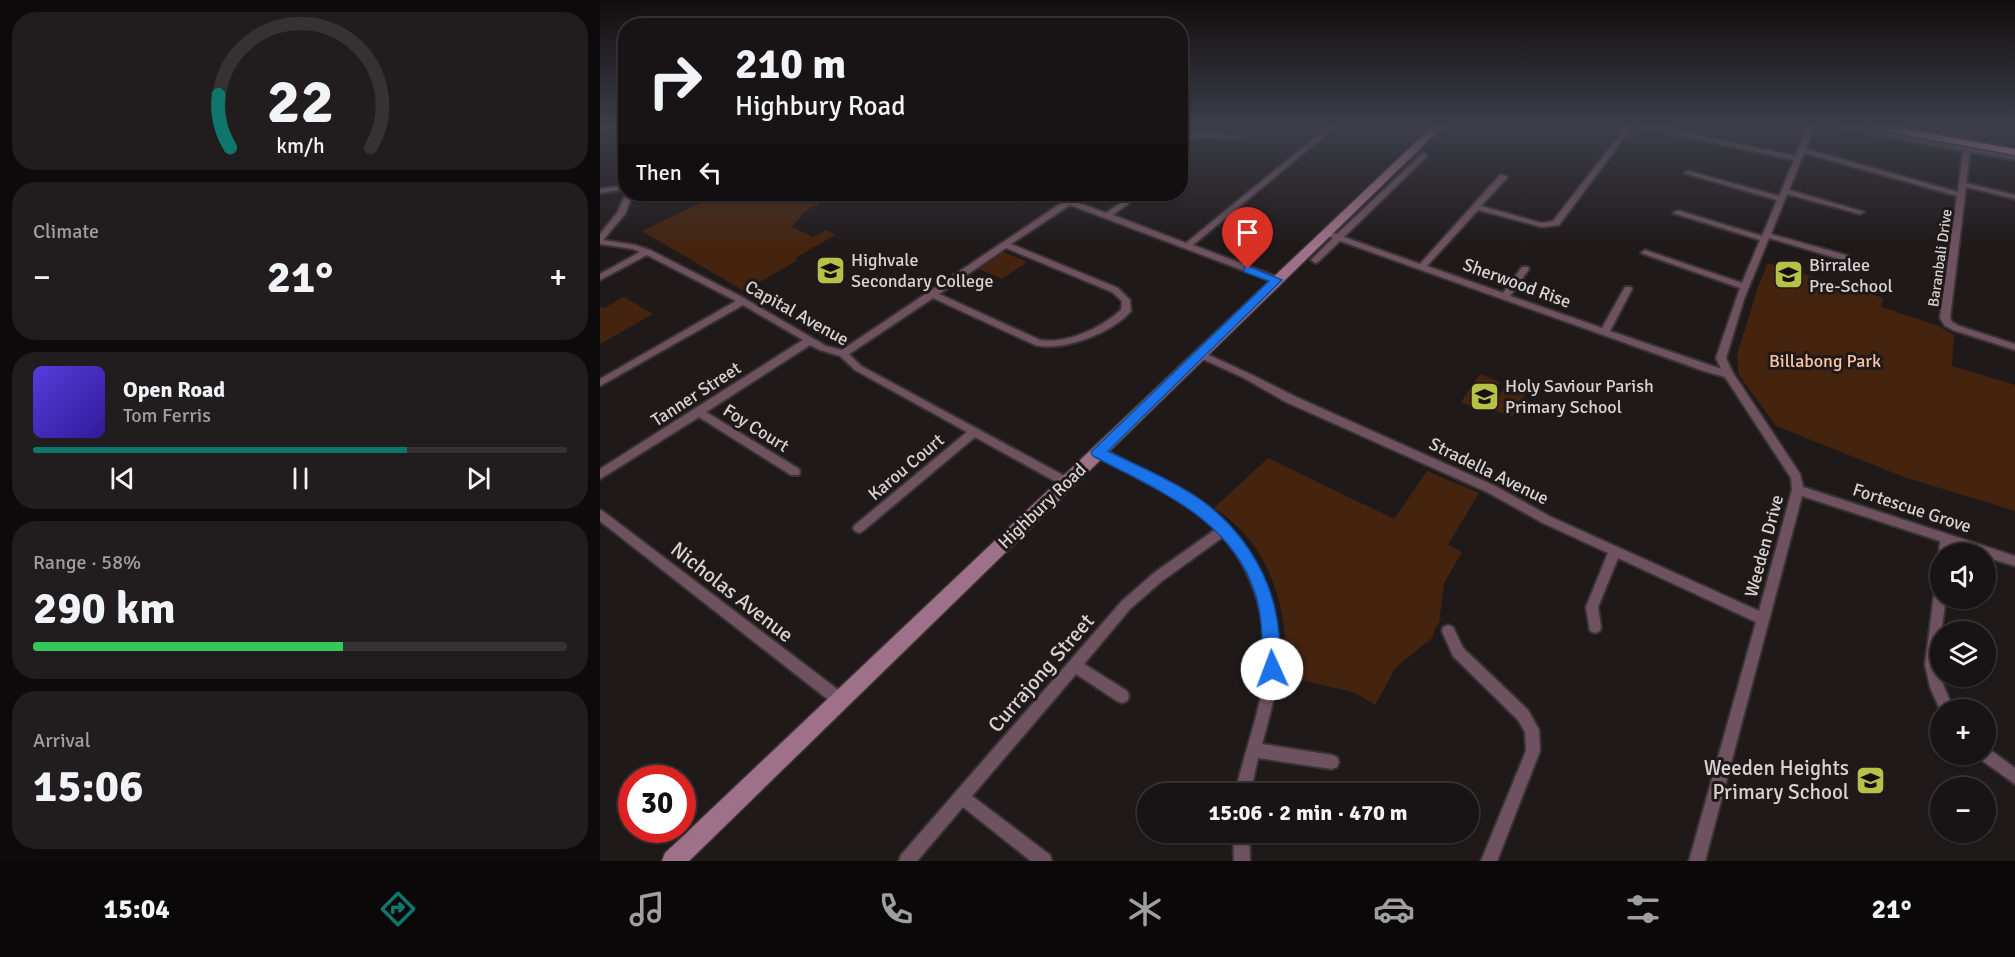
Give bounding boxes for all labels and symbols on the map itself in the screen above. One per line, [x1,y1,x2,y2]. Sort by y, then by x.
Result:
pin [1222,207,1273,269]
street label: Baranbali Drive [1924,208,1956,308]
place label: Highvale Secondary College [851,249,994,292]
street label: Sherwood Rise [1460,253,1574,313]
school or university icon: Highvale Secondary College [814,254,846,286]
place label: Birralee Pre-School [1809,254,1893,297]
school or university icon: Birralee Pre-School [1772,259,1804,291]
street label: Capital Avenue [741,275,853,351]
park label: Billabong Park [1769,350,1881,372]
street label: Tanner Street [647,357,745,431]
place label: Holy Saviour Parish Primary School [1505,375,1654,418]
school or university icon: Holy Saviour Parish Primary School [1468,380,1500,412]
street label: Foy Court [719,399,793,457]
street label: Karou Court [863,429,949,505]
street label: Stradella Avenue [1426,433,1552,509]
street label: Highbury Road [993,459,1091,553]
street label: Fortescue Grove [1850,478,1974,538]
street label: Weeden Drive [1740,492,1788,600]
street label: Nicholas Avenue [665,536,799,648]
street label: Currajong Street [982,608,1100,738]
position arrow [1240,637,1304,701]
place label: Weeden Heights Primary School [1704,755,1849,805]
school or university icon: Weeden Heights Primary School [1854,764,1886,796]
speed limit sign: 30 [618,765,696,843]

